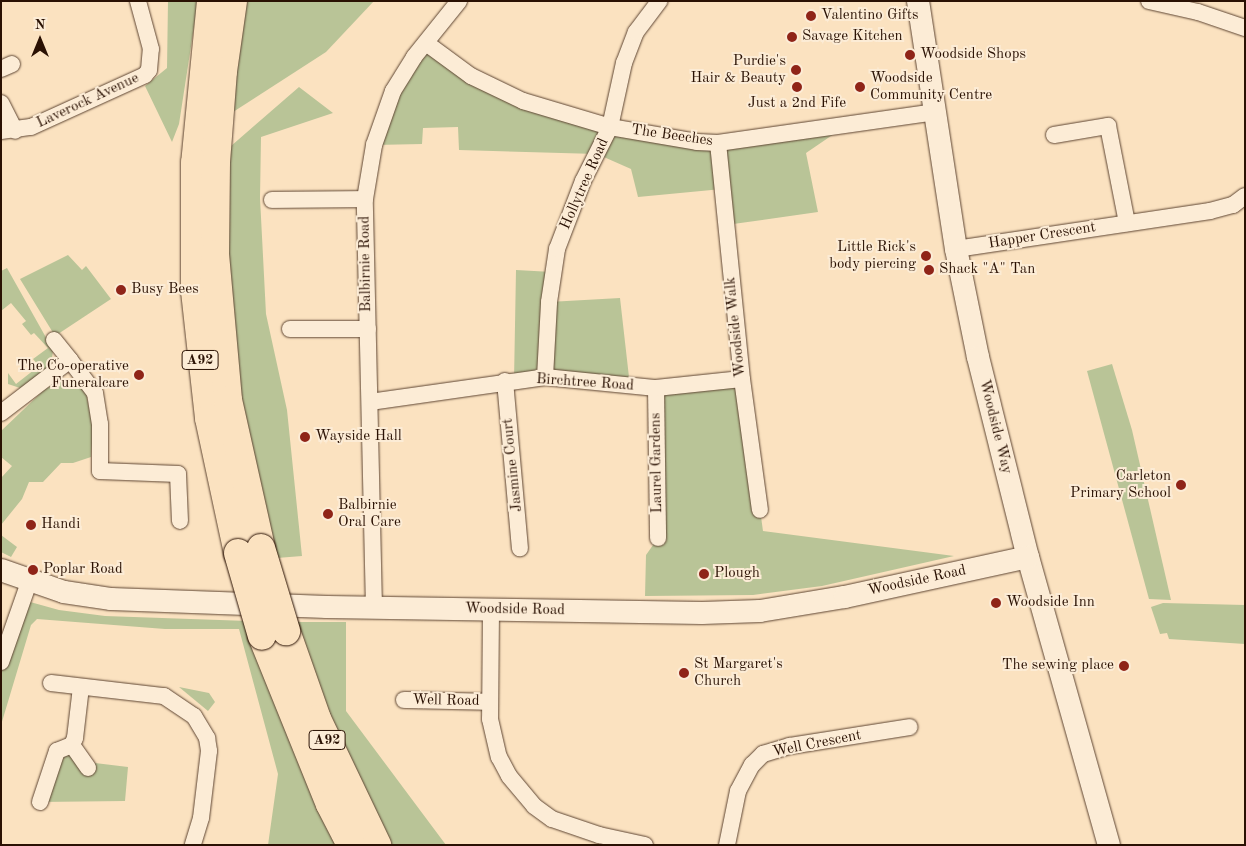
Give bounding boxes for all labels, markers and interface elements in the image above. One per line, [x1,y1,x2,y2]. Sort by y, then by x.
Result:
place label: Valentino Gifts [821,7,918,25]
marker: Valentino Gifts [805,10,817,22]
north arrow [15,15,65,65]
text: N [35,18,45,32]
place label: Savage Kitchen [802,28,903,46]
marker: Savage Kitchen [786,31,798,43]
place label: Woodside Shops [920,46,1026,64]
marker: Woodside Shops [904,49,916,61]
place label: Purdie's Hair & Beauty [691,52,786,87]
marker: Purdie's Hair & Beauty [790,64,802,76]
street label: Laverock Avenue [34,69,142,133]
place label: Woodside Community Centre [870,69,992,104]
marker: Just a 2nd Fife [791,81,803,93]
marker: Woodside Community Centre [854,81,866,93]
place label: Just a 2nd Fife [748,95,846,113]
street label: The Beeches [630,121,714,151]
street label: Hollytree Road [557,136,613,232]
street label: Balbirnie Road [356,216,376,312]
street label: Happer Crescent [987,219,1097,253]
place label: Little Rick's body piercing [829,238,916,273]
marker: Little Rick's body piercing [920,250,932,262]
place label: Shack "A" Tan [939,261,1035,279]
marker: Shack "A" Tan [923,264,935,276]
street label: Woodside Walk [722,276,750,378]
place label: Busy Bees [131,281,199,299]
marker: Busy Bees [115,284,127,296]
road number: A92 [181,348,219,372]
place label: The Co-operative Funeralcare [17,357,129,392]
marker: The Co-operative Funeralcare [133,369,145,381]
street label: Birchtree Road [535,371,635,395]
street label: Woodside Way [975,378,1015,476]
street label: Laurel Gardens [647,413,667,513]
street label: Jasmine Court [499,417,527,513]
place label: Wayside Hall [315,428,402,446]
marker: Wayside Hall [299,431,311,443]
place label: Carleton Primary School [1070,467,1171,502]
marker: Carleton Primary School [1175,479,1187,491]
place label: Balbirnie Oral Care [338,496,401,531]
marker: Balbirnie Oral Care [322,508,334,520]
place label: Handi [41,516,80,534]
marker: Handi [25,519,37,531]
place label: Poplar Road [43,561,123,579]
street label: Woodside Road [866,562,968,600]
marker: Poplar Road [27,564,39,576]
place label: Plough [714,565,760,583]
marker: Plough [698,568,710,580]
place label: Woodside Inn [1006,594,1095,612]
marker: Woodside Inn [990,597,1002,609]
street label: Woodside Road [465,600,565,620]
place label: St Margaret's Church [694,655,783,690]
place label: The sewing place [1002,657,1114,675]
marker: The sewing place [1118,660,1130,672]
marker: St Margaret's Church [678,667,690,679]
street label: Well Road [412,691,480,711]
street label: Well Crescent [771,727,863,761]
road number: A92 [308,728,346,752]

